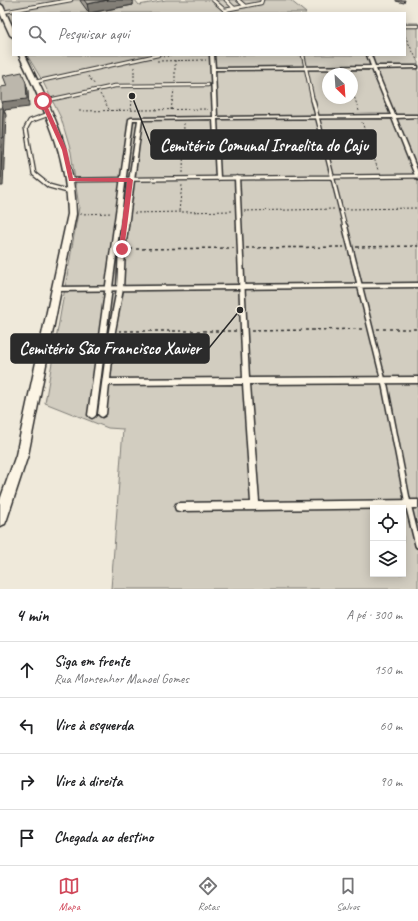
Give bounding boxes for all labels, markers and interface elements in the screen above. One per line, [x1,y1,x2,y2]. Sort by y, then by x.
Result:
search box [12,12,406,56]
icon: search [26,23,48,45]
text: Pesquisar aqui [58,25,129,44]
north arrow [322,68,358,104]
route start [34,92,52,110]
callout: Cemitério Comunal Israelita do Caju [151,130,376,159]
text: Cemitério Comunal Israelita do Caju [160,135,370,156]
route end [113,240,131,258]
callout: Cemitério São Francisco Xavier [11,334,209,363]
text: Cemitério São Francisco Xavier [19,338,203,359]
map controls [370,505,406,577]
button: locate [370,505,406,541]
button: layers [370,541,406,577]
text: 4 min [16,605,49,626]
text: A pé · 300 m [346,607,402,623]
text: Siga em frente [54,652,130,671]
icon: ahead [16,659,38,681]
text: 150 m [374,662,402,678]
text: Rua Monsenhor Manoel Gomes [54,671,189,687]
icon: left [16,715,38,737]
text: Vire à esquerda [54,716,133,735]
text: 60 m [380,718,402,734]
icon: right [16,771,38,793]
text: Vire à direita [54,772,123,791]
text: 90 m [380,774,402,790]
icon: arrive [16,827,38,849]
text: Chegada ao destino [54,828,153,847]
tab: Mapa [58,875,80,913]
tab: Rotas [197,875,219,913]
tab: Salvos [336,875,360,913]

